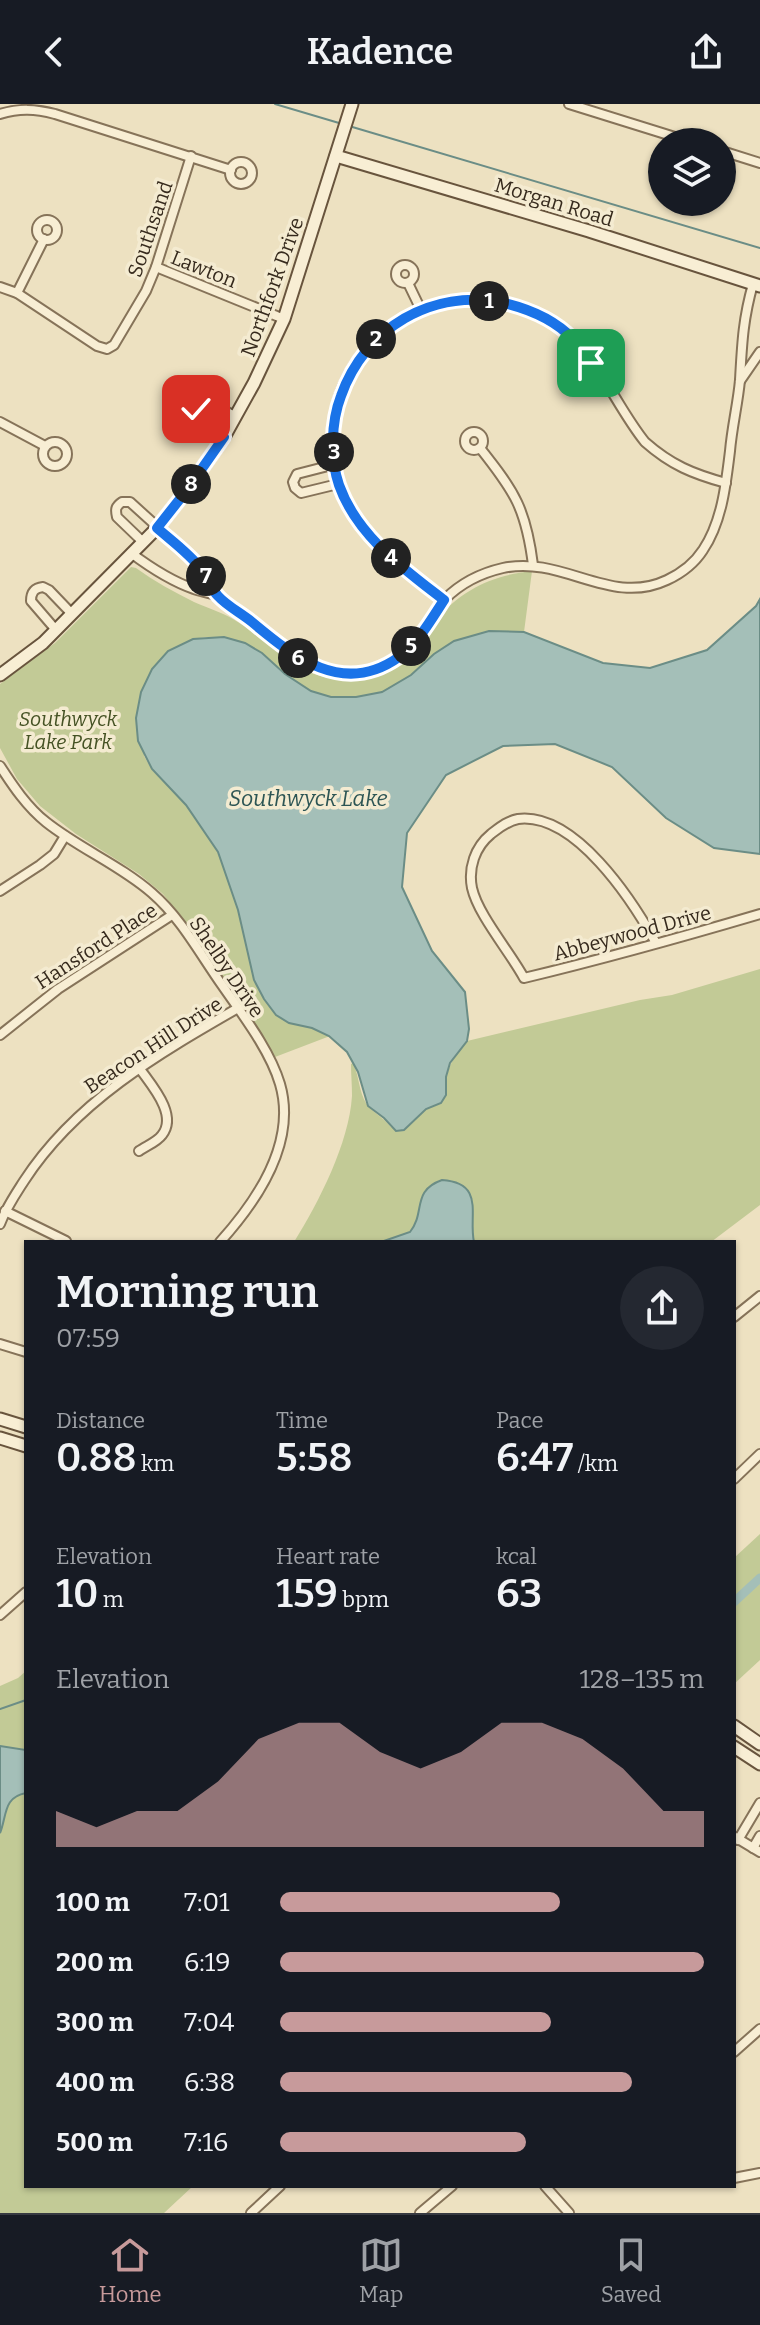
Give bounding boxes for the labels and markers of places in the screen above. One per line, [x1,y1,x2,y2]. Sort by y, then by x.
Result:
pin: 1 [469,281,509,321]
pin: 2 [356,319,396,359]
pin [557,329,625,397]
pin [162,375,230,443]
pin: 3 [314,432,354,472]
pin: 8 [171,464,211,504]
pin: 4 [371,538,411,578]
pin: 7 [186,556,226,596]
pin: 5 [391,626,431,666]
pin: 6 [278,638,318,678]

